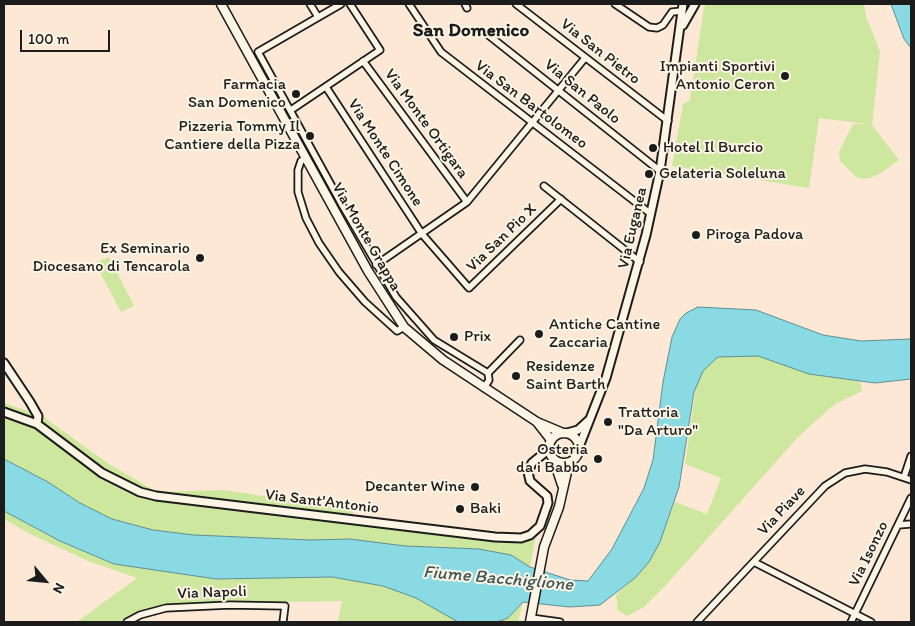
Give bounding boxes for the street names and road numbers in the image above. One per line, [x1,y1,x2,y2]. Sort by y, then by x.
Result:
street label: Via San Pietro [556,15,644,89]
street label: Via San Paolo [540,55,624,129]
street label: Via San Bartolomeo [471,56,591,154]
street label: Via Monte Ortigara [380,65,472,183]
street label: Via Monte Cimone [343,96,427,210]
street label: Via Monte Grappa [327,179,405,295]
street label: Via Euganea [614,185,652,271]
street label: Via San Pio X [463,200,541,276]
street label: Via Piave [754,482,810,540]
street label: Via Sant'Antonio [264,485,380,519]
street label: Via Isonzo [845,518,893,590]
street label: Via Napoli [177,582,247,604]

